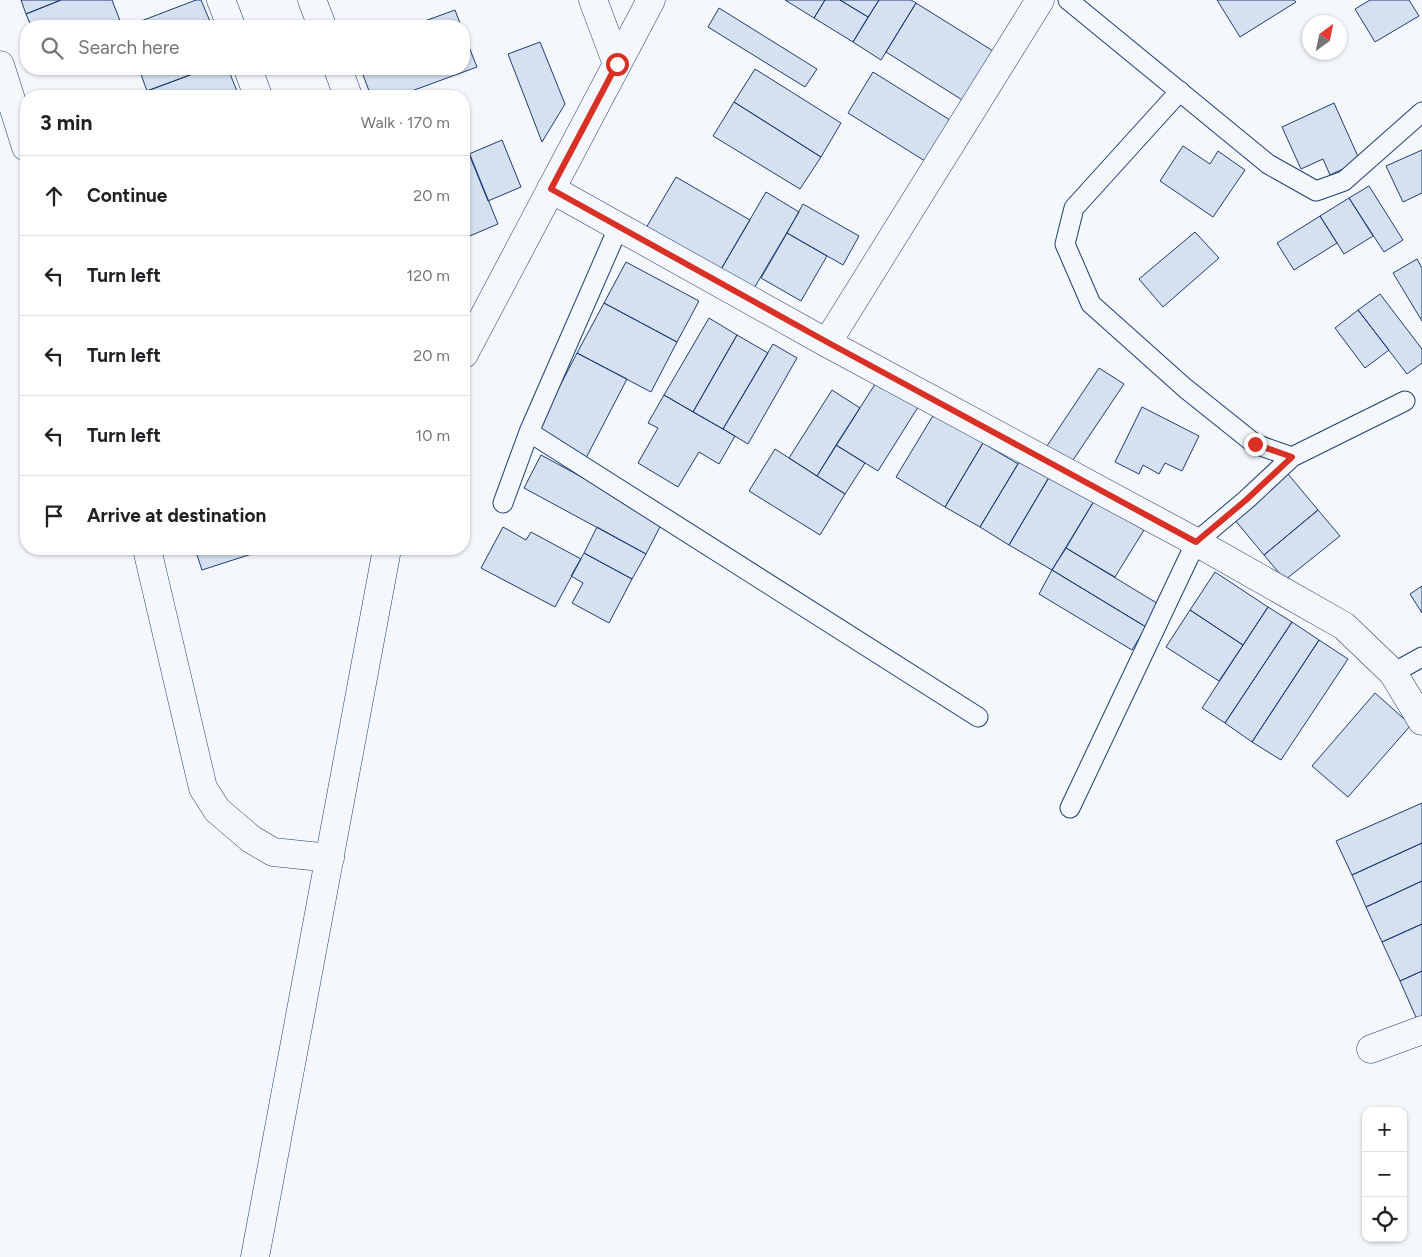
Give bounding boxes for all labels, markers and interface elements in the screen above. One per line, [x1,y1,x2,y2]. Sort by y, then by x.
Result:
north arrow [1302,15,1347,60]
search box [20,20,470,75]
icon: search [38,34,66,62]
text: Search here [78,36,180,59]
route start [606,53,629,76]
text: 3 min [40,110,92,135]
text: Walk · 170 m [361,113,450,132]
icon: ahead [40,182,68,210]
text: Continue [87,184,167,207]
text: 20 m [413,186,450,205]
icon: left [40,262,68,290]
text: Turn left [87,264,161,287]
text: 120 m [407,266,450,285]
icon: left [40,342,68,370]
text: Turn left [87,344,161,367]
text: 20 m [413,346,450,365]
icon: left [40,422,68,450]
text: Turn left [87,424,161,447]
text: 10 m [416,426,450,445]
route end [1244,433,1267,456]
icon: arrive [40,502,68,530]
text: Arrive at destination [87,504,266,527]
map controls [1362,1107,1407,1242]
button: + [1362,1107,1407,1152]
button: − [1362,1152,1407,1197]
button: locate [1362,1197,1407,1242]

